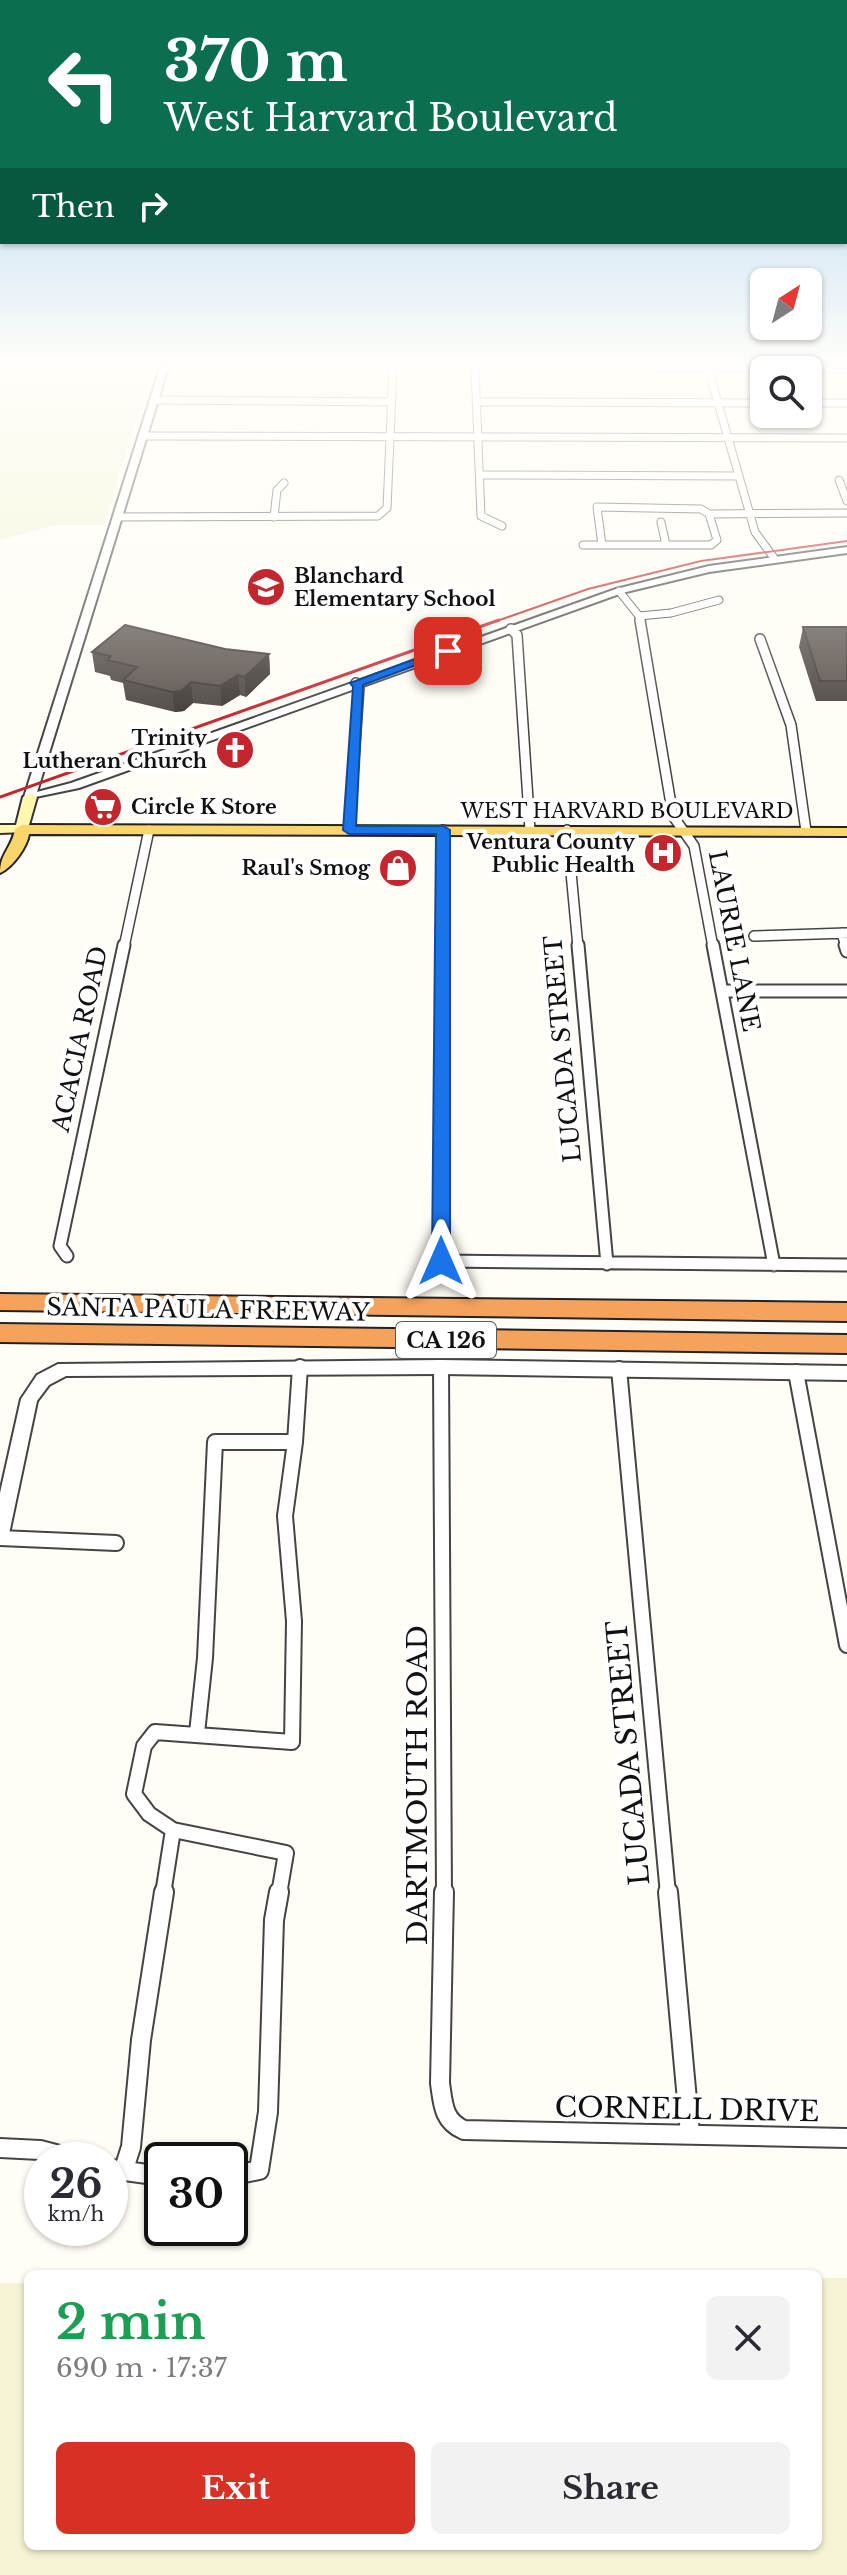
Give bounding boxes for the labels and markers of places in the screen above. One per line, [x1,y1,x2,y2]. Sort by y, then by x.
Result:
place label: Blanchard Elementary School [294,564,495,611]
school or university icon: Blanchard Elementary School [245,566,287,608]
pin [414,617,482,685]
place label: Trinity Lutheran Church [23,726,208,773]
church icon: Trinity Lutheran Church [214,729,256,771]
supermarket icon: Circle K Store [82,786,124,828]
place label: Circle K Store [131,795,277,819]
place label: Ventura County Public Health [466,830,636,877]
hospital icon: Ventura County Public Health [642,832,684,874]
shop icon: Raul's Smog [377,847,419,889]
place label: Raul's Smog [242,856,371,880]

